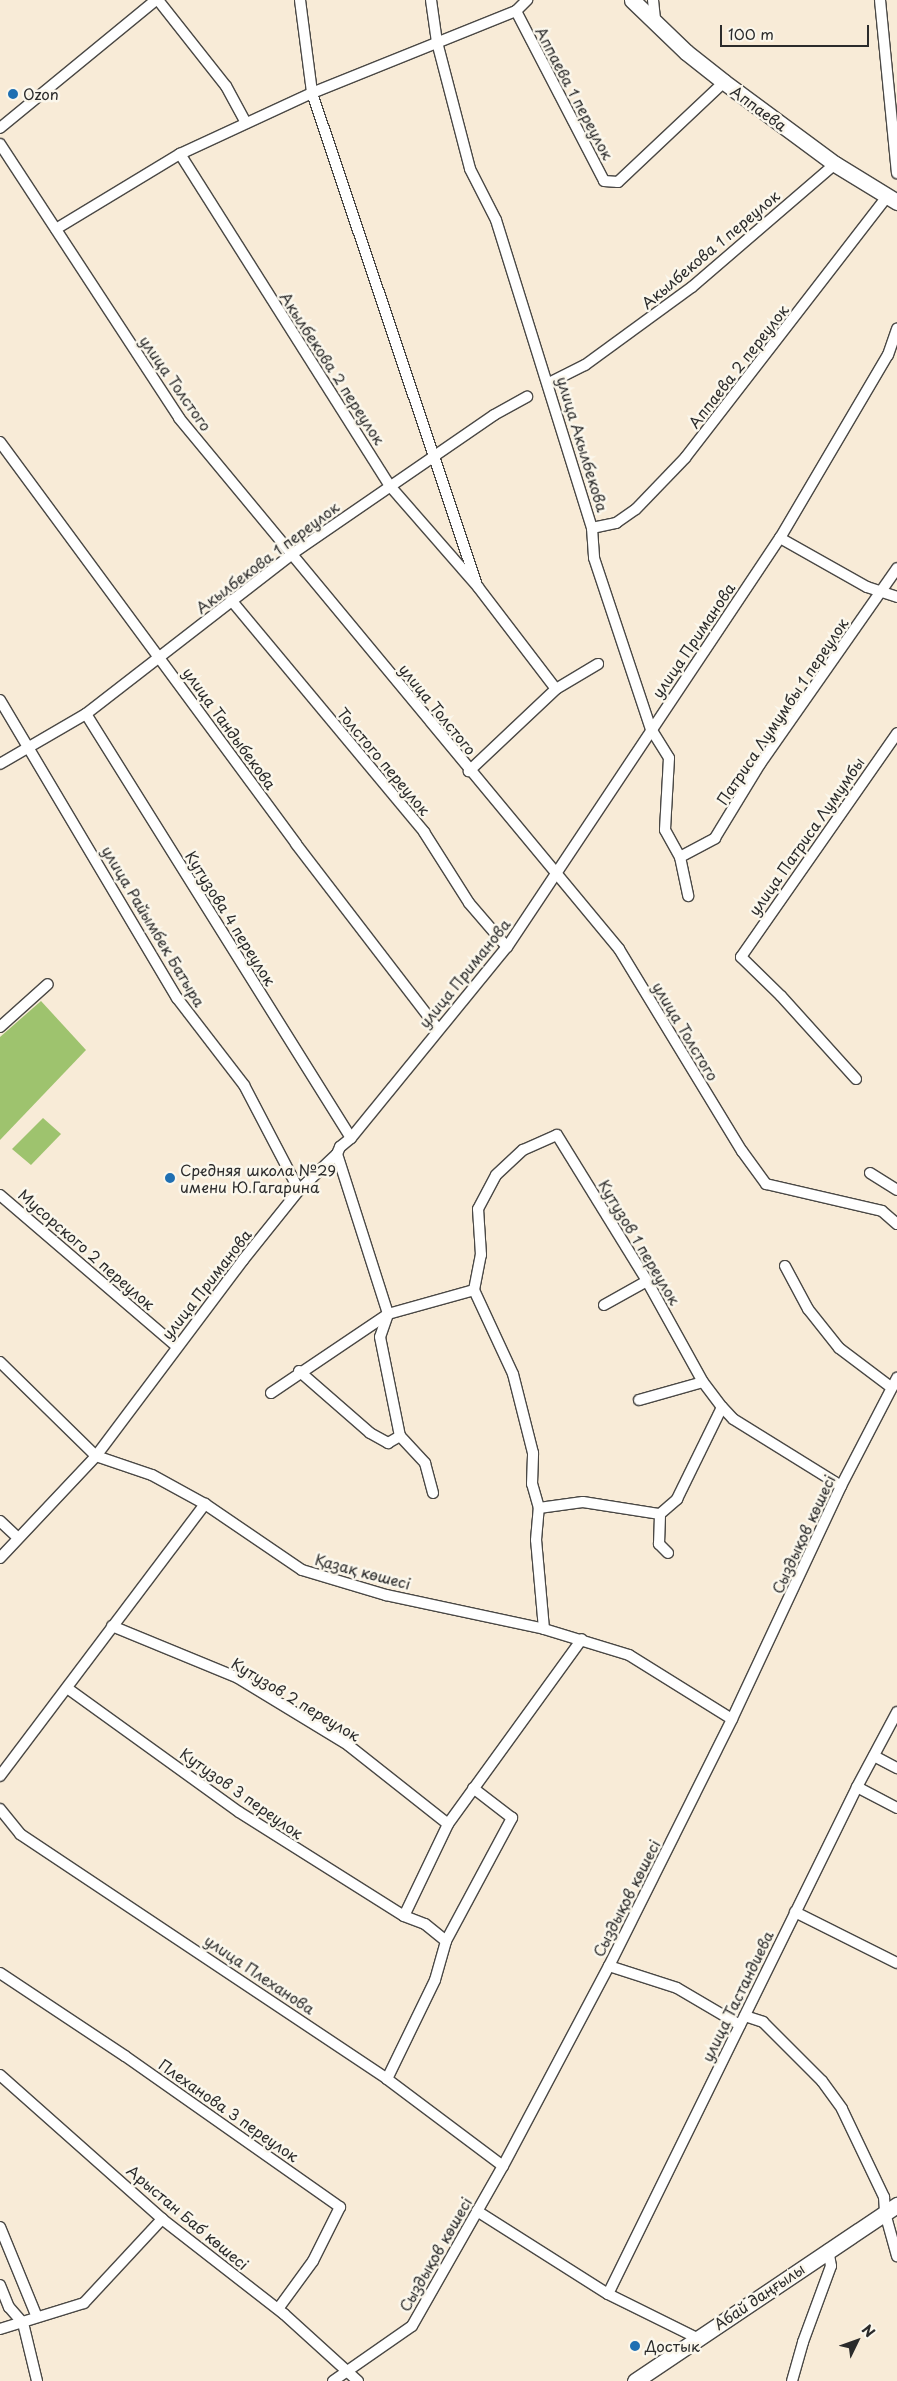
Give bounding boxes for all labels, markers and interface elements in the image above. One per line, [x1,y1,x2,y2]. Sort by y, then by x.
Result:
scale bar [722,15,871,47]
text: 100 m [728,22,774,45]
street label: Аппаева 1 переулок [532,23,618,163]
street label: Аппаева [727,82,791,134]
place label: Ozon [23,85,59,103]
marker: Ozon [7,88,19,100]
street label: Акылбекова 1 переулок [637,186,783,312]
street label: Акылбекова 2 переулок [277,288,389,448]
street label: Аппаева 2 переулок [684,300,792,432]
street label: улица Толстого [136,332,216,434]
street label: улица Акылбекова [554,374,612,514]
street label: Акылбекова 1 переулок [192,497,342,617]
street label: улица Приманова [648,579,738,701]
street label: Патриса Лумумбы 1 переулок [712,613,852,809]
street label: улица Толстого [395,659,481,759]
street label: улица Тандыбекова [179,663,281,793]
street label: Толстого переулок [334,703,434,819]
street label: улица Патриса Лумумбы [744,753,868,919]
street label: улица Райымбек Батыра [98,842,210,1010]
street label: Кутузова 4 переулок [182,847,280,989]
street label: улица Приманова [414,915,514,1031]
street label: улица Толстого [649,978,723,1084]
place label: Средняя школа №29 имени Ю.Гагарина [180,1160,337,1195]
marker: Средняя школа №29 имени Ю.Гагарина [164,1172,176,1184]
street label: Кутузов 1 переулок [595,1176,685,1308]
street label: Мусорского 2 переулок [15,1185,159,1313]
street label: улица Приманова [157,1225,255,1343]
street label: Сыздықов көшесі [767,1471,839,1597]
street label: Қазақ көшесі [313,1549,413,1593]
street label: Кутузов 2 переулок [228,1653,364,1745]
street label: Кутузов 3 переулок [177,1744,307,1842]
street label: Сыздықов көшесі [588,1836,664,1960]
street label: улица Тастандиева [697,1927,777,2065]
street label: улица Плеханова [201,1930,319,2018]
street label: Плеханова 3 переулок [155,2055,303,2165]
street label: Арыстан Баб көшесі [123,2161,253,2273]
street label: Сыздықов көшесі [395,2193,475,2315]
street label: Абай даңғылы [710,2259,808,2333]
north arrow [832,2316,882,2366]
text: N [857,2319,880,2342]
place label: Достык [645,2337,700,2355]
marker: Достык [629,2340,641,2352]

